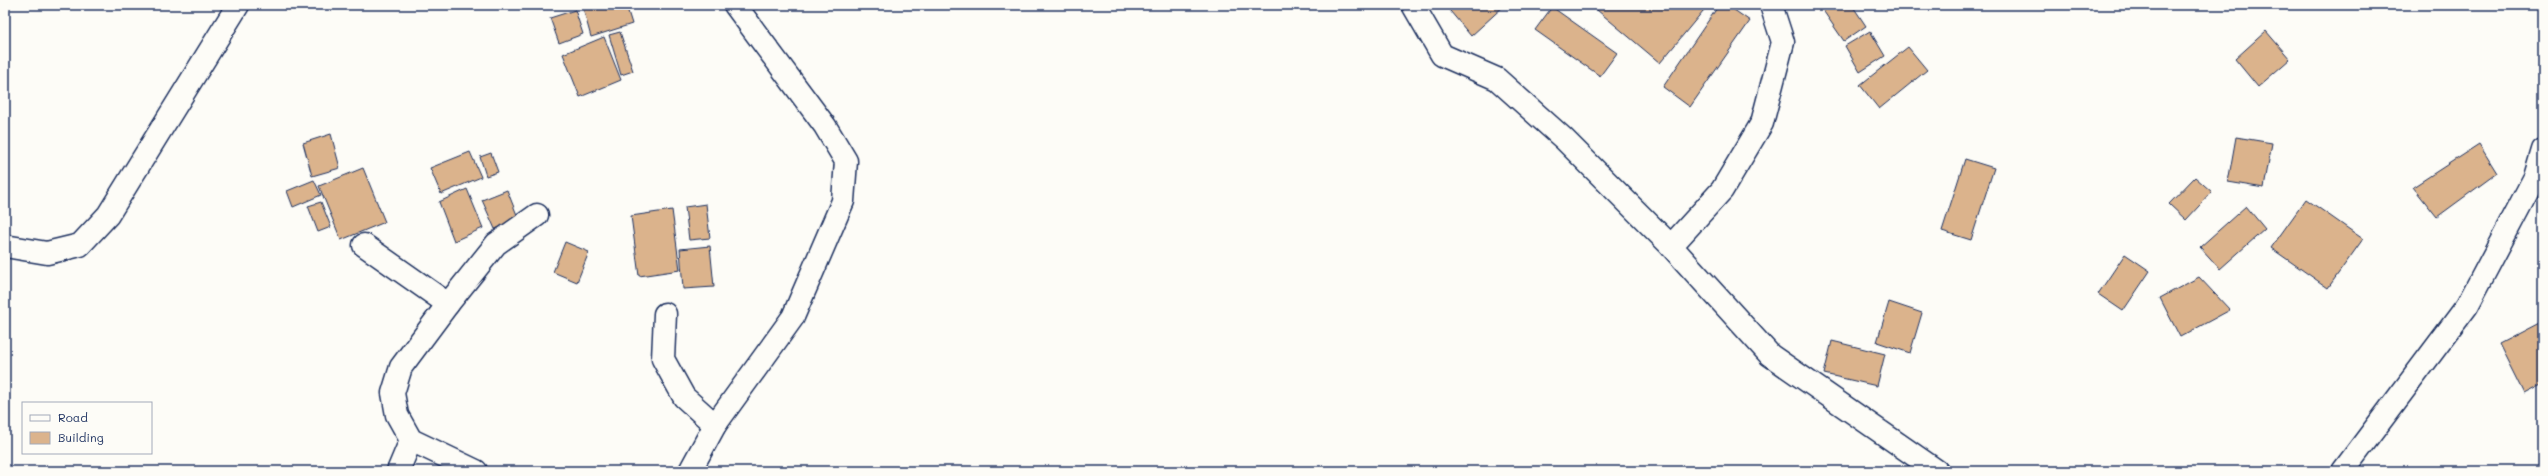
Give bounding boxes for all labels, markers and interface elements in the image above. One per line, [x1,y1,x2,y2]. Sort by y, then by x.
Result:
legend [22,402,152,454]
text: Road [58,409,88,425]
text: Building [58,429,104,445]

